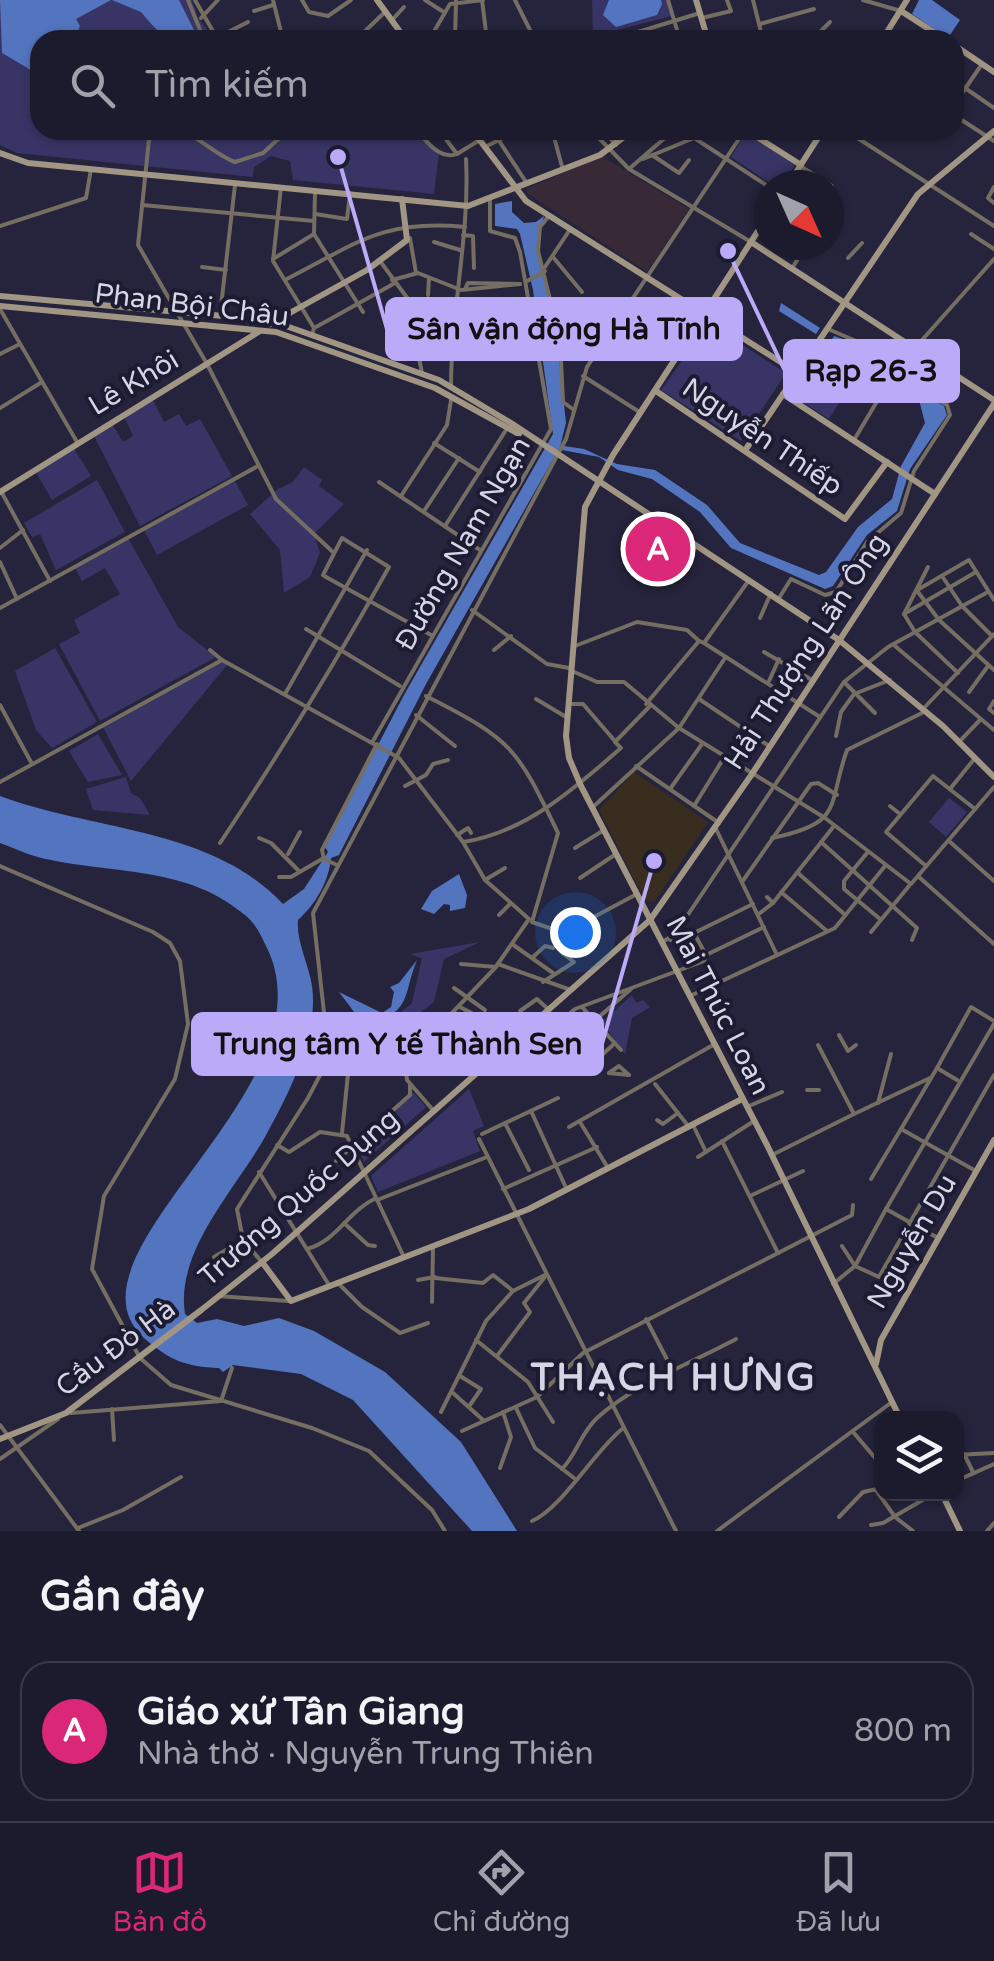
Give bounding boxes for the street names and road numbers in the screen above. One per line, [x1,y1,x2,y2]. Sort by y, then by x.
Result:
street label: Phan Bội Châu [93,276,291,334]
street label: Lê Khôi [82,343,185,423]
street label: Nguyễn Thiếp [676,371,849,503]
street label: Đường Nam Ngạn [388,431,538,656]
street label: Hải Thượng Lãn Ông [717,527,895,776]
street label: Mai Thúc Loan [658,910,778,1101]
street label: Trương Quốc Dụng [192,1102,406,1294]
street label: Nguyễn Du [860,1168,964,1315]
street label: Cầu Đò Hà [49,1292,182,1404]

